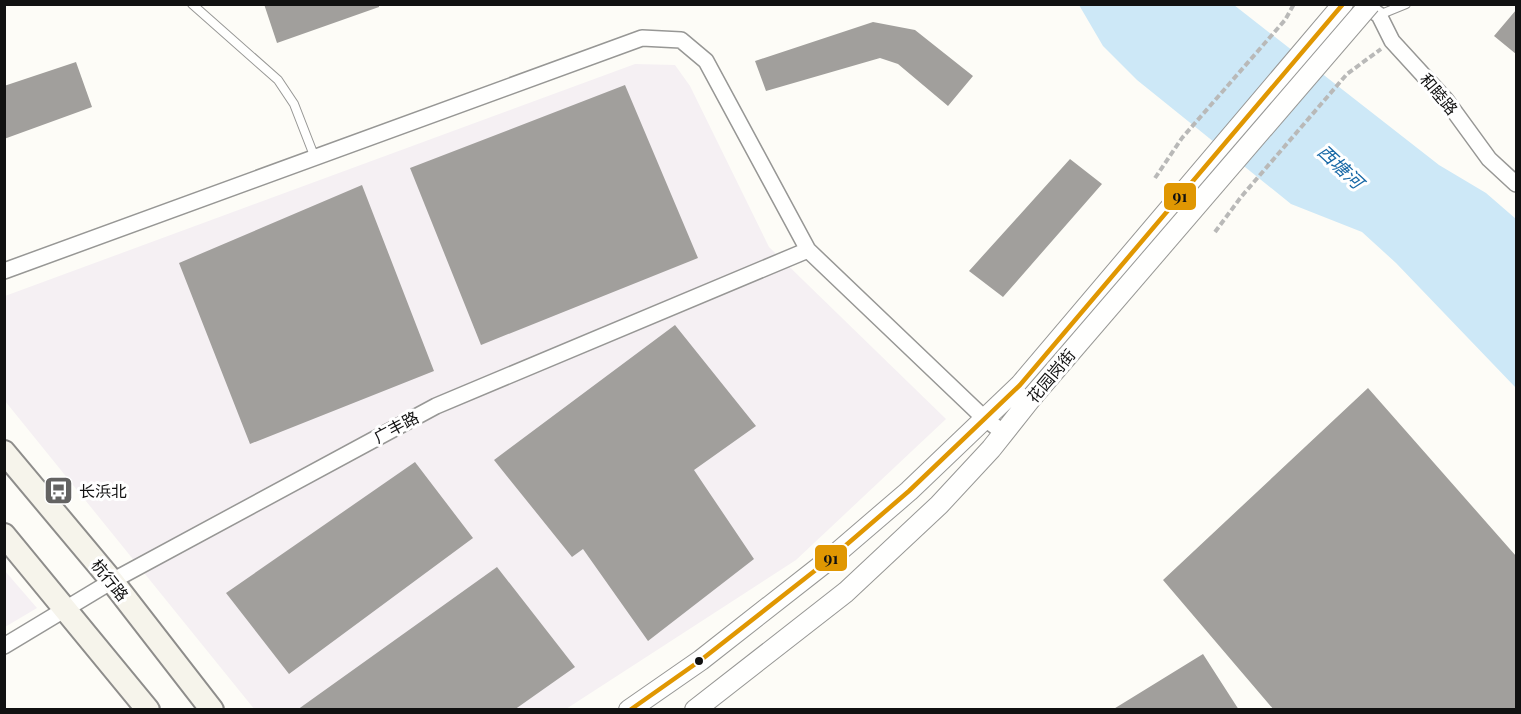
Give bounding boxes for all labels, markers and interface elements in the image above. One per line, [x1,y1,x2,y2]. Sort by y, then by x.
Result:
street label: 和睦路 [1416,69,1463,119]
water label: 西塘河 [1313,139,1371,196]
line badge: 91 [1163,182,1197,211]
text: 91 [1173,185,1187,206]
street label: 花园岗街 [1022,344,1079,407]
street label: 广丰路 [370,406,422,447]
bus stop icon: 长浜北 [42,475,74,507]
place label: 长浜北 [79,480,127,501]
line badge: 91 [814,544,848,572]
text: 91 [824,547,838,568]
street label: 杭行路 [87,554,134,605]
unlabelled marker [693,655,705,667]

